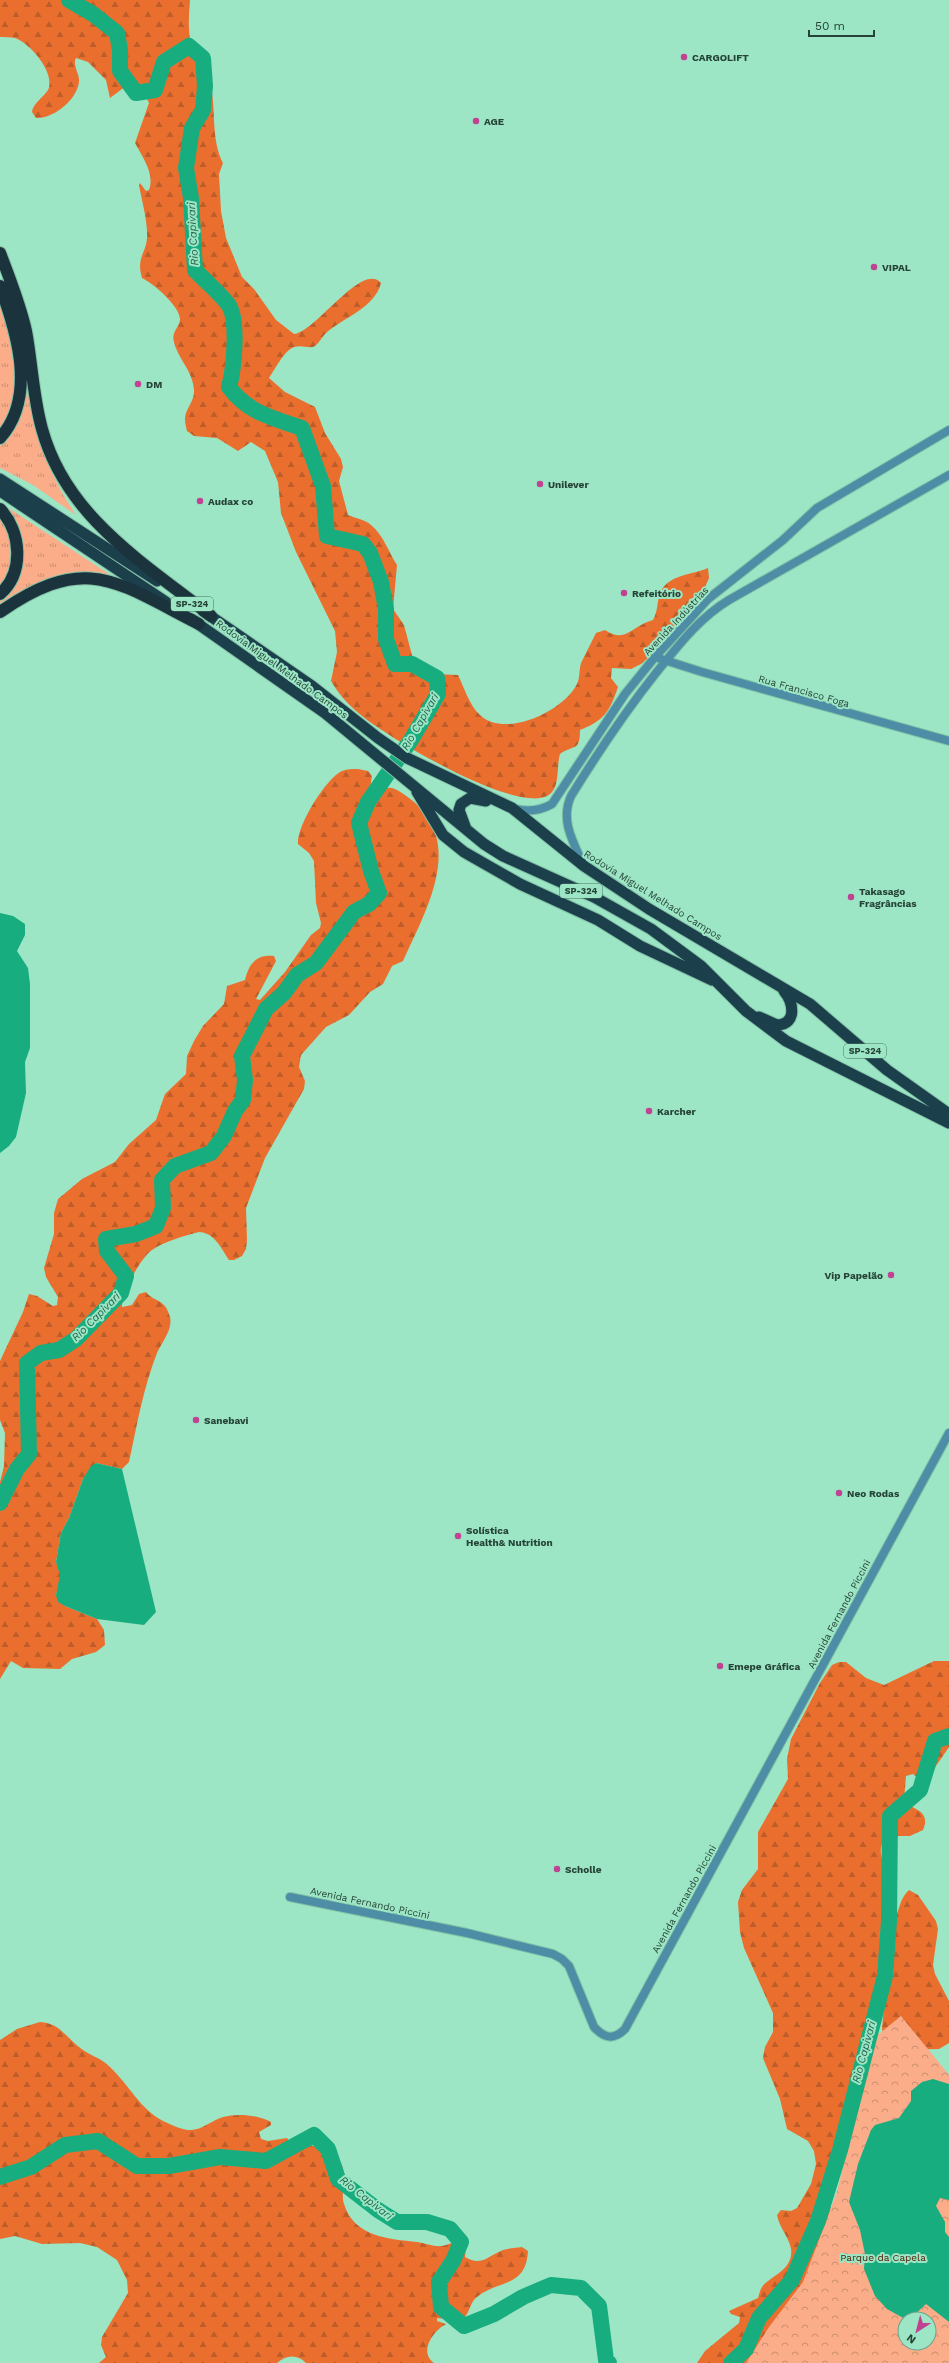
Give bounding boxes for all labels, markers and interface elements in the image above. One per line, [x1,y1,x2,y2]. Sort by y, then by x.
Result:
scale bar [809,12,874,38]
text: 50 m [815,19,845,33]
marker: CARGOLIFT [679,52,689,62]
place label: CARGOLIFT [692,52,749,63]
marker: AGE [471,116,481,126]
place label: AGE [484,116,504,127]
water label: Rio Capivari [185,201,201,266]
marker: VIPAL [869,262,879,272]
place label: VIPAL [882,262,911,273]
marker: DM [133,379,143,389]
place label: DM [146,379,162,390]
marker: Unilever [535,479,545,489]
place label: Unilever [548,479,589,490]
marker: Audax co [195,496,205,506]
place label: Audax co [208,496,253,507]
street label: Avenida Indústrias [641,584,711,658]
marker: Refeitório [619,588,629,598]
place label: Refeitório [632,588,681,599]
road number: SP-324 [171,597,213,611]
street label: Rodovia Miguel Melhado Campos [214,617,350,721]
street label: Rua Francisco Foga [757,673,851,709]
water label: Rio Capivari [399,690,442,753]
street label: Rodovia Miguel Melhado Campos [582,848,724,942]
road number: SP-324 [560,884,602,898]
place label: Takasago Fragrâncias [859,886,917,909]
marker: Takasago Fragrâncias [846,892,856,902]
road number: SP-324 [844,1044,886,1058]
marker: Karcher [644,1106,654,1116]
place label: Karcher [657,1106,697,1117]
place label: Vip Papelão [825,1270,883,1281]
marker: Vip Papelão [886,1270,896,1280]
water label: Rio Capivari [69,1289,124,1344]
marker: Sanebavi [191,1415,201,1425]
place label: Sanebavi [204,1415,249,1426]
marker: Neo Rodas [834,1488,844,1498]
place label: Neo Rodas [847,1488,900,1499]
place label: Solística Health& Nutrition [466,1525,553,1548]
marker: Solística Health& Nutrition [453,1531,463,1541]
street label: Avenida Fernando Piccini [806,1558,872,1670]
marker: Emepe Gráfica [715,1661,725,1671]
place label: Emepe Gráfica [728,1661,800,1672]
street label: Avenida Fernando Piccini [650,1843,718,1955]
marker: Scholle [552,1864,562,1874]
place label: Scholle [565,1864,602,1875]
street label: Avenida Fernando Piccini [309,1885,431,1921]
water label: Rio Capivari [850,2019,879,2084]
water label: Rio Capivari [337,2173,396,2223]
park label: Parque da Capela [840,2252,926,2263]
north arrow [897,2311,937,2351]
text: N [904,2331,919,2346]

